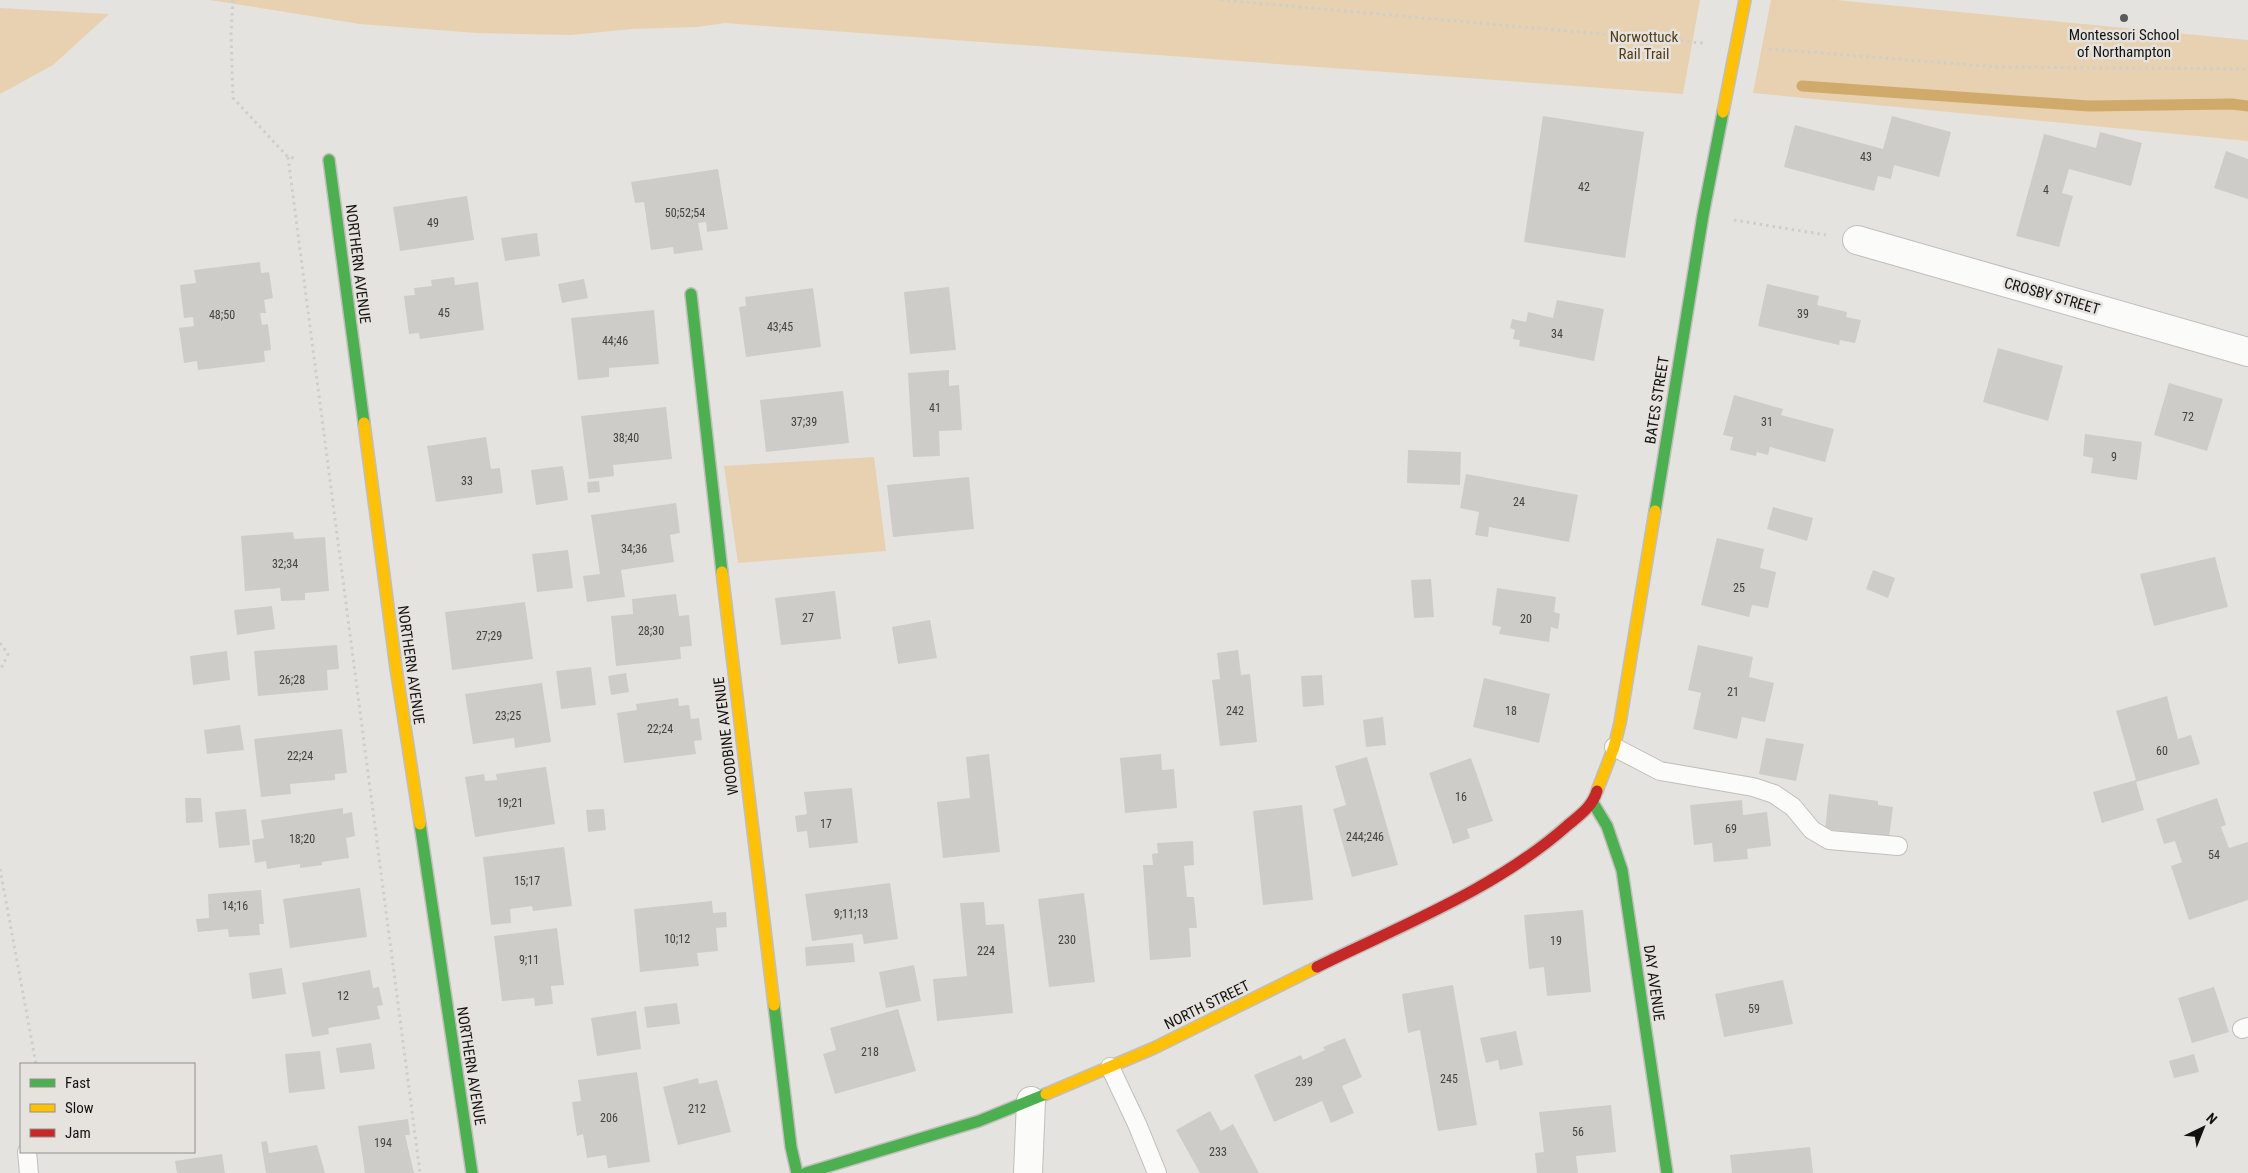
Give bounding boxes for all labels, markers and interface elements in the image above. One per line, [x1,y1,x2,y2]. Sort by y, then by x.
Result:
marker: Montessori School of Northampton [2118,12,2130,24]
place label: Montessori School of Northampton [2069,26,2179,61]
park label: Norwottuck Rail Trail [1610,28,1679,63]
house number: 43 [1860,150,1872,164]
house number: 42 [1578,180,1590,194]
house number: 4 [2043,183,2049,197]
street label: NORTHERN AVENUE [342,203,374,325]
house number: 50;52;54 [665,206,705,220]
house number: 49 [427,216,439,230]
street label: CROSBY STREET [2002,274,2102,318]
house number: 45 [438,306,450,320]
house number: 39 [1797,307,1809,321]
house number: 48;50 [209,308,235,322]
house number: 43;45 [767,320,793,334]
house number: 34 [1551,327,1563,341]
house number: 44;46 [602,334,628,348]
street label: BATES STREET [1641,355,1673,445]
house number: 41 [929,401,941,415]
house number: 72 [2182,410,2194,424]
house number: 37;39 [791,415,817,429]
house number: 31 [1761,415,1773,429]
house number: 38;40 [613,431,639,445]
house number: 9 [2111,450,2117,464]
house number: 33 [461,474,473,488]
house number: 24 [1513,495,1525,509]
house number: 34;36 [621,542,647,556]
house number: 32;34 [272,557,298,571]
house number: 25 [1733,581,1745,595]
street label: NORTHERN AVENUE [394,604,428,726]
house number: 27 [802,611,814,625]
house number: 20 [1520,612,1532,626]
house number: 28;30 [638,624,664,638]
house number: 27;29 [476,629,502,643]
house number: 26;28 [279,673,305,687]
street label: WOODBINE AVENUE [710,676,742,796]
house number: 21 [1727,685,1739,699]
house number: 242 [1226,704,1244,718]
house number: 18 [1505,704,1517,718]
house number: 23;25 [495,709,521,723]
house number: 22;24 [647,722,673,736]
house number: 60 [2156,744,2168,758]
house number: 22;24 [287,749,313,763]
house number: 16 [1455,790,1467,804]
house number: 19;21 [497,796,523,810]
house number: 17 [820,817,832,831]
house number: 69 [1725,822,1737,836]
house number: 244;246 [1346,830,1384,844]
house number: 18;20 [289,832,315,846]
house number: 54 [2208,848,2220,862]
house number: 15;17 [514,874,540,888]
house number: 14;16 [222,899,248,913]
house number: 9;11;13 [834,907,868,921]
house number: 10;12 [664,932,690,946]
house number: 230 [1058,933,1076,947]
house number: 19 [1550,934,1562,948]
house number: 224 [977,944,995,958]
street label: DAY AVENUE [1640,944,1668,1022]
house number: 9;11 [519,953,539,967]
street label: NORTH STREET [1161,977,1253,1033]
house number: 12 [337,989,349,1003]
house number: 59 [1748,1002,1760,1016]
street label: NORTHERN AVENUE [453,1005,489,1127]
house number: 218 [861,1045,879,1059]
legend [20,1063,195,1153]
house number: 245 [1440,1072,1458,1086]
text: Fast [65,1074,90,1092]
house number: 239 [1295,1075,1313,1089]
text: Slow [65,1099,94,1117]
house number: 212 [688,1102,706,1116]
north arrow [2178,1103,2228,1153]
text: N [2203,1110,2220,1127]
house number: 206 [600,1111,618,1125]
text: Jam [65,1124,91,1142]
house number: 56 [1572,1125,1584,1139]
house number: 194 [374,1136,392,1150]
house number: 233 [1209,1145,1227,1159]

